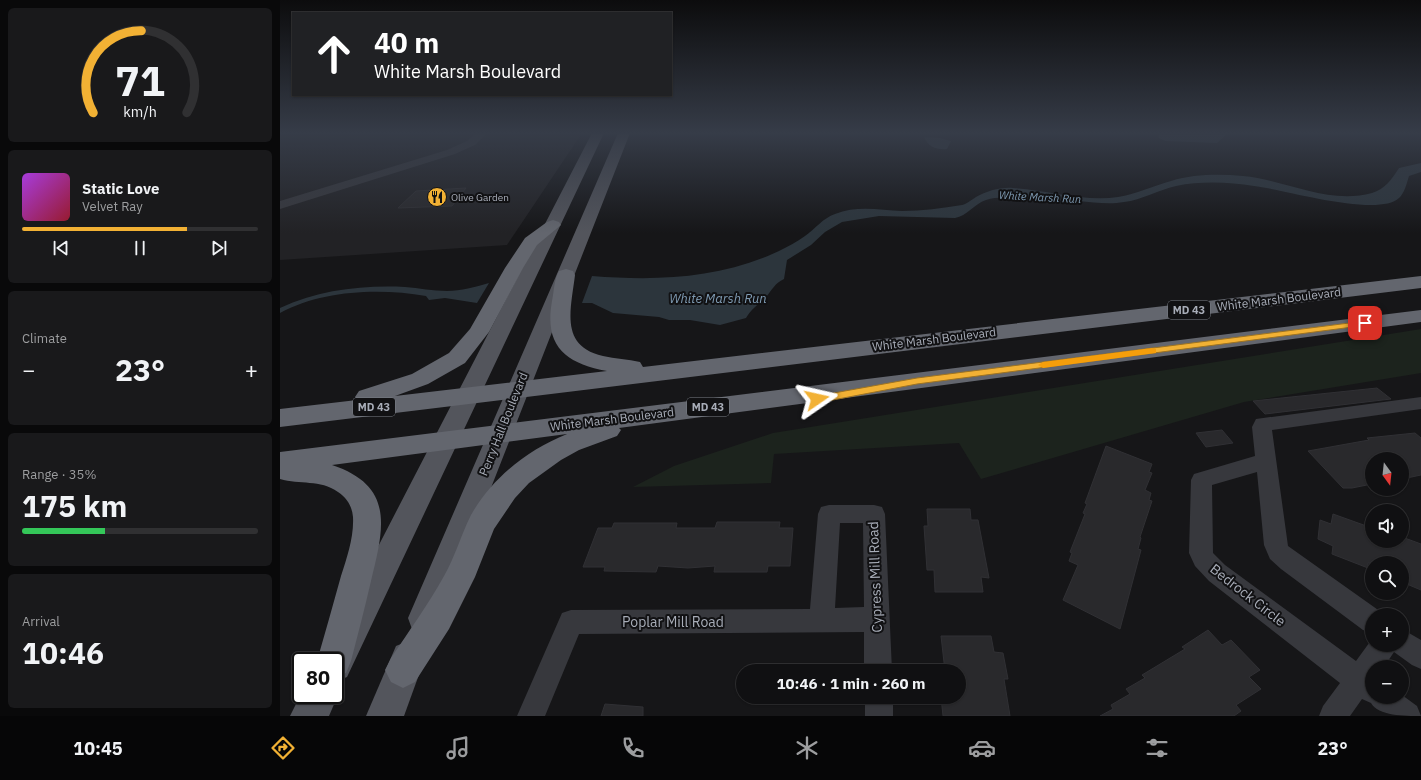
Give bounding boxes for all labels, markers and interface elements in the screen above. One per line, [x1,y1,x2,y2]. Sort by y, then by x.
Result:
text: 40 m [374,24,439,61]
icon: ahead [308,28,360,80]
text: 71 [115,53,165,107]
text: White Marsh Boulevard [374,60,561,83]
text: km/h [123,101,157,120]
text: Static Love [82,179,159,198]
restaurant icon: Olive Garden [426,186,448,208]
water label: White Marsh Run [999,188,1081,206]
place label: Olive Garden [451,191,509,204]
text: Velvet Ray [82,198,143,215]
icon: previous [50,237,72,259]
icon: pause [129,237,151,259]
icon: next [208,237,230,259]
street label: White Marsh Boulevard [1216,284,1342,314]
water label: White Marsh Run [669,290,767,307]
road number: MD 43 [1168,301,1210,319]
pin [1348,306,1382,340]
icon: arrive [1354,312,1376,334]
street label: White Marsh Boulevard [871,324,997,354]
text: Climate [22,330,67,347]
text: 23° [115,350,165,389]
text: − [22,355,35,384]
text: + [245,355,258,384]
street label: Perry Hall Boulevard [475,370,531,478]
position arrow [796,378,838,420]
road number: MD 43 [353,398,395,416]
road number: MD 43 [687,398,729,416]
street label: White Marsh Boulevard [549,404,675,434]
north arrow [1365,452,1409,496]
map controls [1365,452,1409,704]
text: Range · 35% [22,466,96,483]
text: 175 km [22,486,127,525]
button: sound [1365,504,1409,548]
street label: Cypress Mill Road [864,521,886,633]
button: search [1365,556,1409,600]
street label: Bedrock Circle [1206,560,1290,630]
button: + [1365,608,1409,652]
text: Arrival [22,613,60,630]
street label: Poplar Mill Road [622,613,724,631]
text: 10:46 [22,633,104,672]
speed limit sign: 80 [292,652,344,704]
button: − [1365,660,1409,704]
text: 10:46 · 1 min · 260 m [777,674,925,693]
icon: directions [269,734,297,762]
icon: music [444,734,472,762]
icon: phone [619,734,647,762]
icon: climate [793,734,821,762]
icon: car [968,734,996,762]
icon: filters [1143,734,1171,762]
text: 10:45 [73,737,123,760]
text: 23° [1318,737,1348,760]

